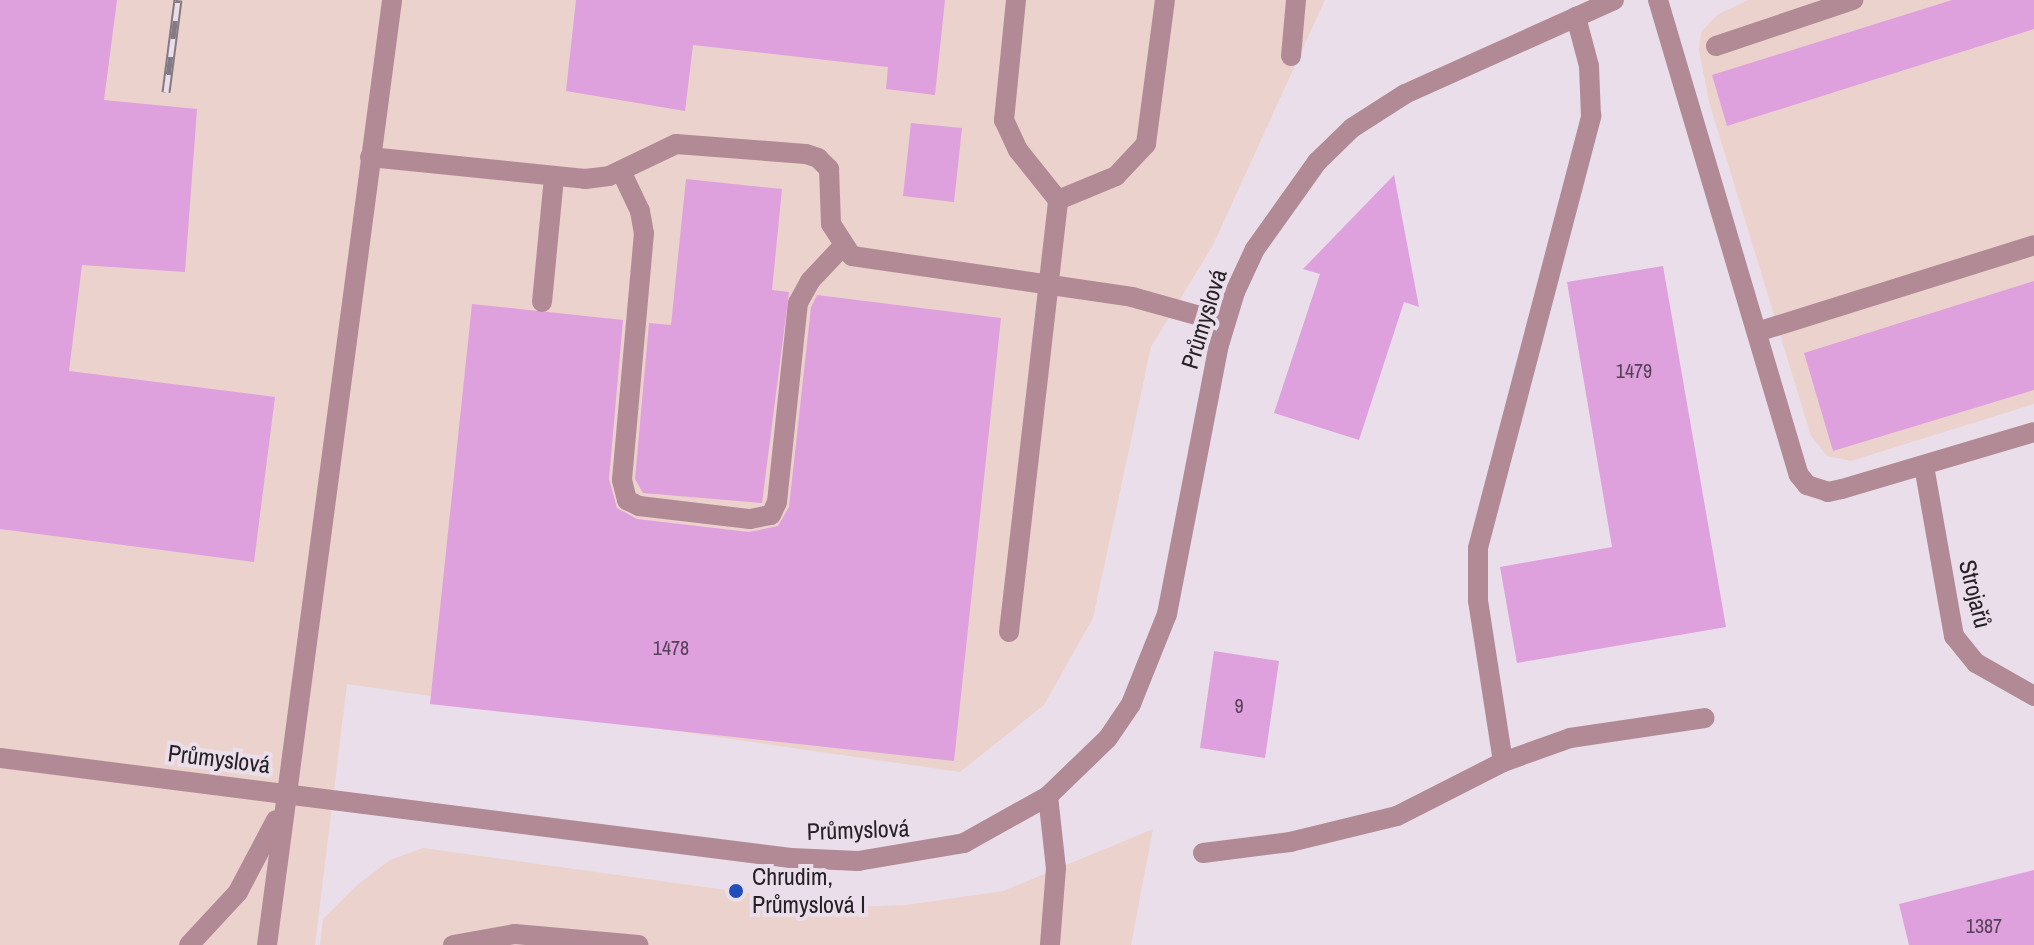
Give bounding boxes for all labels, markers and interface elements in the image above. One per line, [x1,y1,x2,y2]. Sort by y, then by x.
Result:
street label: Průmyslová [1175,266,1233,372]
house number: 1479 [1616,358,1652,382]
street label: Strojařů [1953,557,1997,631]
house number: 1478 [653,635,689,659]
house number: 9 [1234,693,1244,717]
street label: Průmyslová [166,738,272,780]
street label: Průmyslová [806,814,910,846]
place label: Chrudim, Průmyslová I [752,863,866,919]
marker: Chrudim, Průmyslová I [727,882,745,900]
house number: 1387 [1966,913,2002,937]

